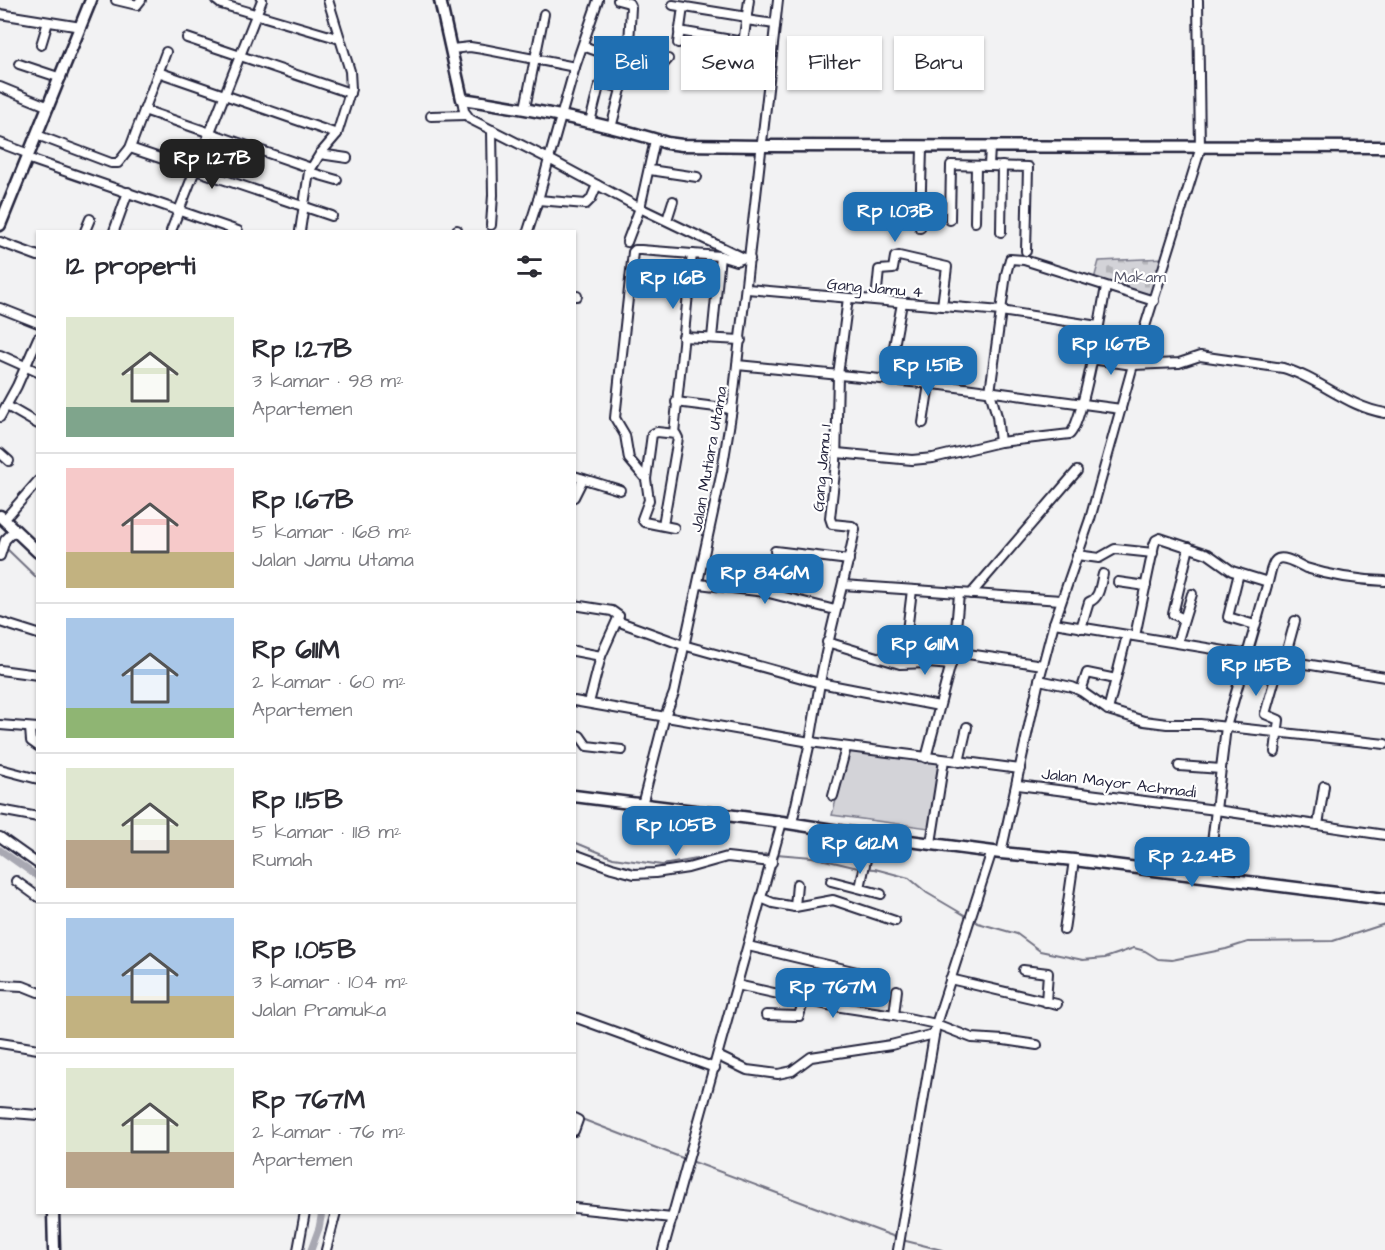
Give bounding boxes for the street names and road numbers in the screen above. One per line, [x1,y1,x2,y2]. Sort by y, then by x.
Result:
street label: Gang Jamu 4 [826,273,924,304]
street label: Jalan Mutiara Utama [685,385,733,534]
street label: Gang Jamu 1 [807,424,838,513]
street label: Jalan Mayor Achmadi [1040,763,1198,804]

